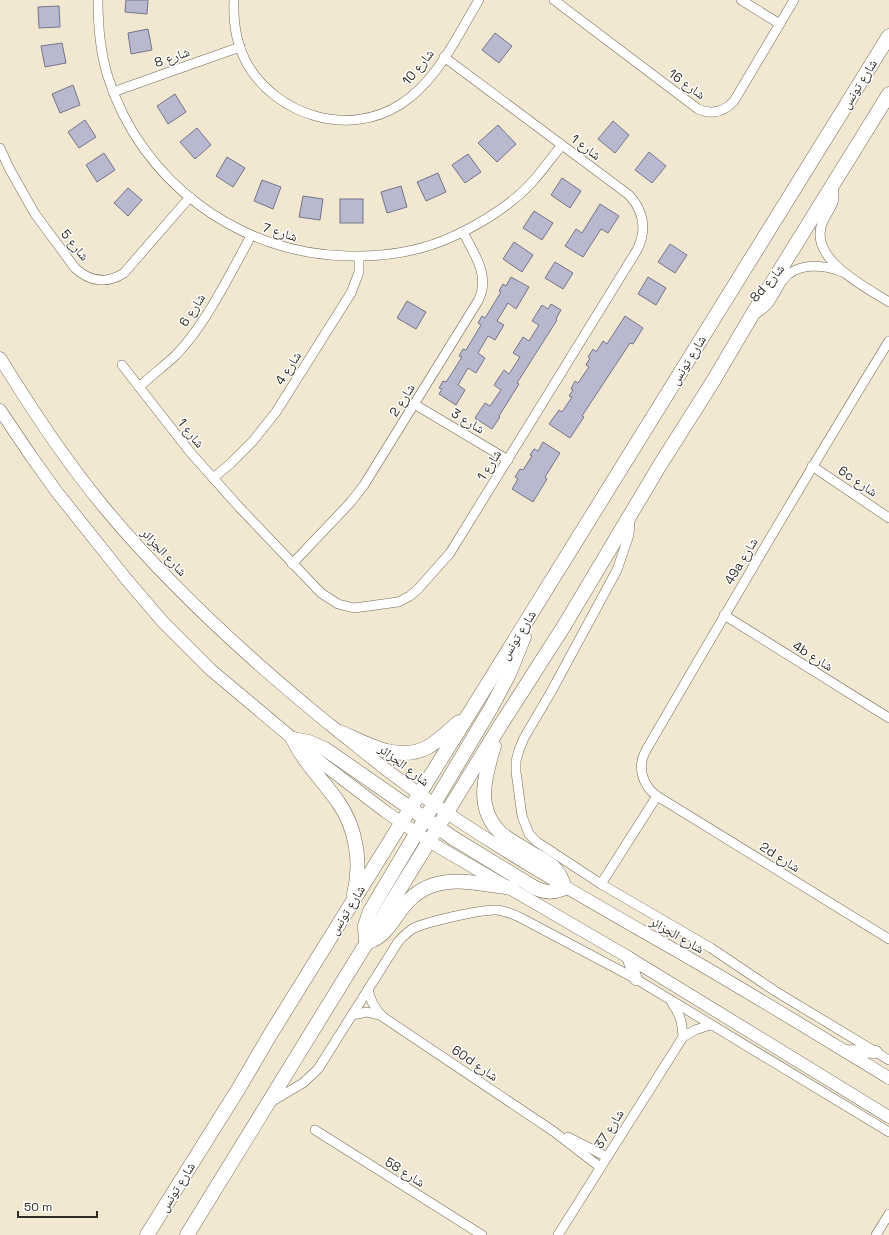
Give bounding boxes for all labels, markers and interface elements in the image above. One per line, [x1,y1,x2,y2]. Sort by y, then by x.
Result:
street label: شارع 8 [152,43,192,72]
street label: شارع 10 [398,45,439,89]
street label: شارع تونس [837,56,882,113]
street label: شارع 16 [665,65,709,104]
street label: شارع 1 [567,130,604,165]
street label: شارع 7 [260,219,299,246]
street label: شارع 5 [56,226,93,265]
street label: 8d شارع [746,261,789,306]
street label: شارع 6 [175,290,210,330]
street label: شارع تونس [666,332,711,389]
street label: شارع 4 [271,348,306,388]
street label: شارع 2 [385,380,420,420]
street label: شارع 3 [448,404,488,438]
street label: شارع 1 [173,415,208,452]
street label: شارع 1 [473,446,506,484]
street label: 6c شارع [835,462,881,501]
street label: شارع الجزائر [136,524,191,580]
street label: 49a شارع [720,534,762,588]
street label: شارع تونس [496,607,541,664]
street label: 4b شارع [789,637,836,676]
street label: شارع الجزائر [374,740,433,791]
street label: 2d شارع [756,838,803,877]
street label: شارع تونس [325,882,370,939]
street label: شارع الجزائر [646,912,707,958]
street label: 60d شارع [448,1041,502,1086]
street label: شارع 37 [590,1106,629,1152]
street label: شارع 58 [381,1153,428,1192]
street label: شارع تونس [155,1159,200,1216]
scale bar [18,1193,97,1219]
text: 50 m [24,1199,52,1215]

